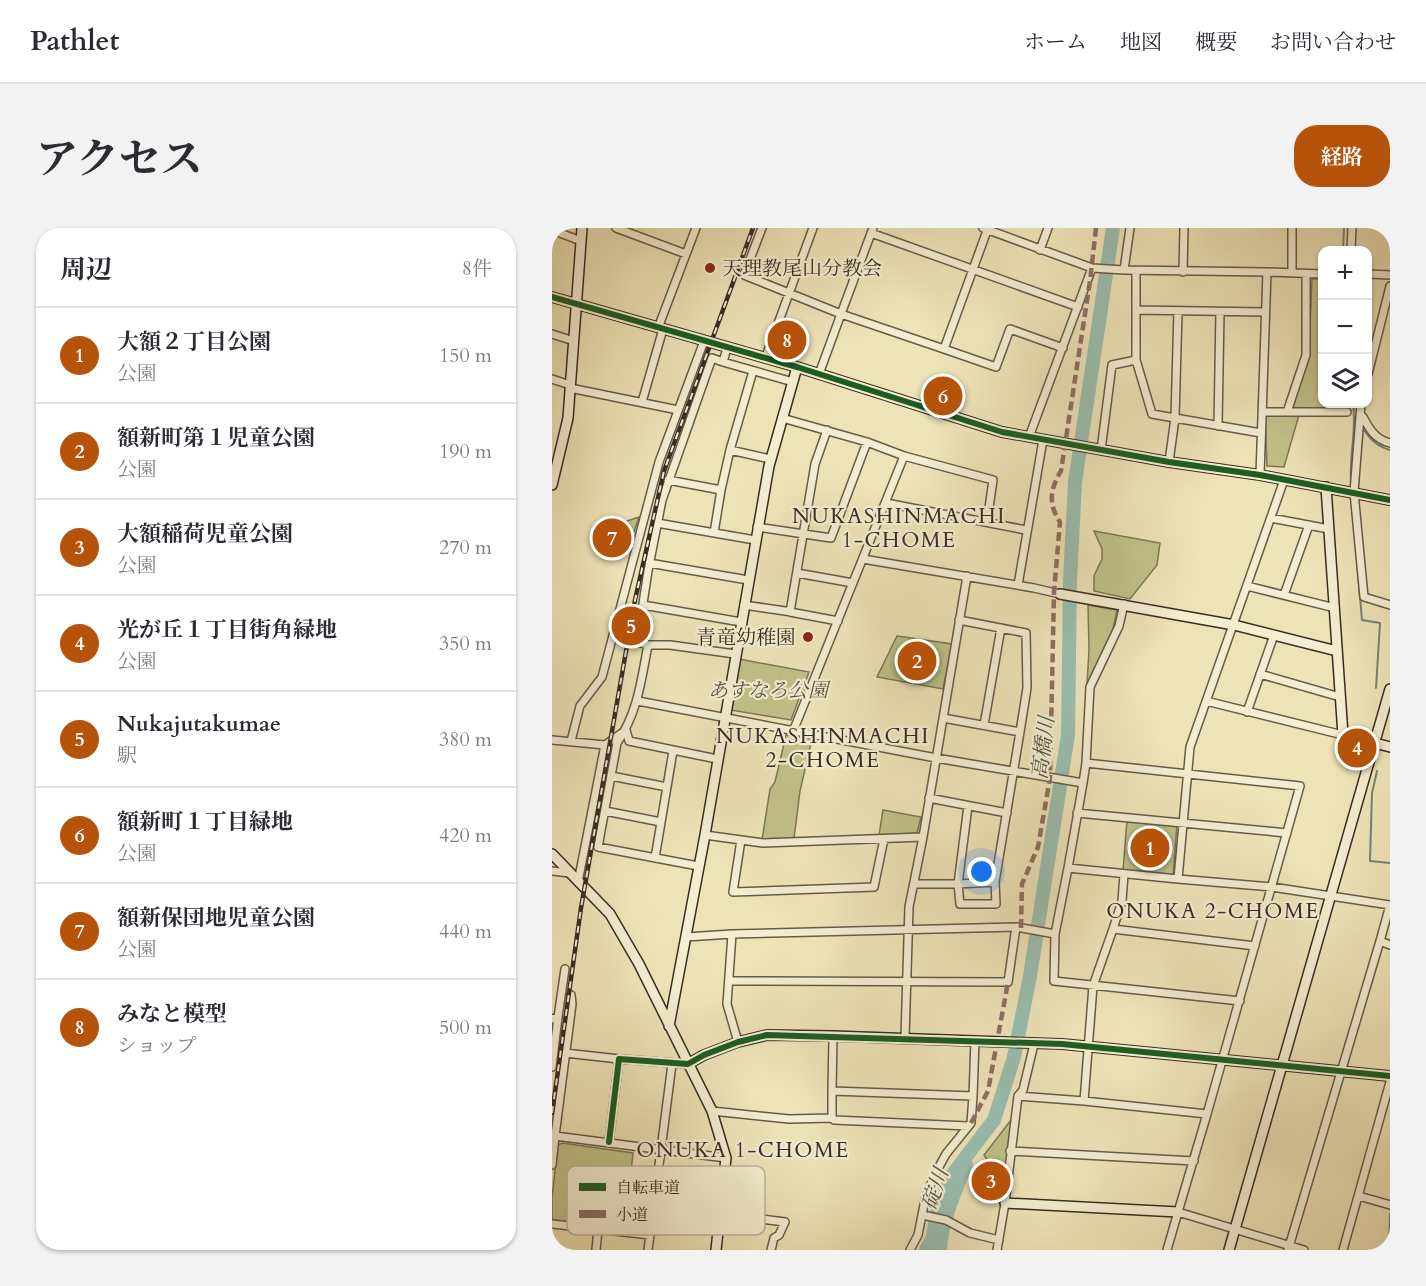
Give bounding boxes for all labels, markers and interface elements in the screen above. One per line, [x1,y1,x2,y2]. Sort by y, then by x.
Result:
text: Pathlet [30,22,119,60]
text: ホーム [1024,28,1087,57]
text: 地図 [1120,28,1162,57]
text: 概要 [1195,28,1237,57]
text: お問い合わせ [1270,28,1396,57]
button: 経路 [1294,125,1390,187]
text: アクセス [36,131,203,188]
map controls [1318,246,1372,408]
button: + [1318,246,1372,300]
text: 周辺 [60,252,112,287]
text: 8件 [462,255,492,282]
place label: 天理教尾山分教会 [722,255,882,282]
marker: 天理教尾山分教会 [703,261,717,275]
button: − [1318,300,1372,354]
pin: 8 [768,318,806,362]
text: 大額２丁目公園 [117,327,271,357]
text: 1 [74,342,85,369]
text: 150 m [439,342,492,369]
button: layers [1318,354,1372,408]
text: 公園 [117,360,157,387]
pin: 6 [924,374,962,418]
text: 額新町第１児童公園 [117,423,315,453]
text: 2 [74,438,85,465]
text: 190 m [439,438,492,465]
text: 公園 [117,456,157,483]
district label: NUKASHINMACHI 1-CHOME [792,502,1006,555]
pin: 7 [592,516,632,560]
text: 大額稲荷児童公園 [117,519,293,549]
text: 3 [74,534,85,561]
text: 270 m [439,534,492,561]
text: 公園 [117,552,157,579]
pin: 5 [612,604,650,648]
text: 光が丘１丁目街角緑地 [117,615,337,645]
place label: 青竜幼稚園 [696,624,796,651]
text: 4 [74,630,85,657]
text: 350 m [439,630,492,657]
marker: 青竜幼稚園 [801,630,815,644]
pin: 2 [898,638,937,684]
text: 公園 [117,648,157,675]
park label: あすなろ公園 [708,677,831,704]
text: Nukajutakumae [117,709,281,739]
water label: 高橋川 [1025,713,1062,781]
district label: NUKASHINMACHI 2-CHOME [716,722,930,775]
text: 5 [74,726,85,753]
text: 380 m [439,726,492,753]
pin: 4 [1338,726,1376,770]
text: 駅 [117,742,137,769]
text: 額新町１丁目緑地 [117,807,293,837]
text: 6 [74,822,85,849]
text: 420 m [439,822,492,849]
pin: 1 [1130,826,1170,870]
text: 公園 [117,840,157,867]
your location [967,857,996,886]
district label: ONUKA 2-CHOME [1106,897,1320,926]
text: 額新保団地児童公園 [117,903,315,933]
text: 7 [74,918,85,945]
text: 440 m [439,918,492,945]
text: 公園 [117,936,157,963]
text: みなと模型 [117,999,227,1029]
text: 8 [74,1014,85,1041]
text: 500 m [439,1014,492,1041]
text: ショップ [117,1032,197,1059]
district label: ONUKA 1-CHOME [636,1136,850,1165]
pin: 3 [972,1158,1010,1204]
water label: 碇川 [915,1163,957,1214]
legend [567,1166,765,1235]
text: 自転車道 [616,1177,680,1199]
text: 小道 [616,1204,648,1226]

